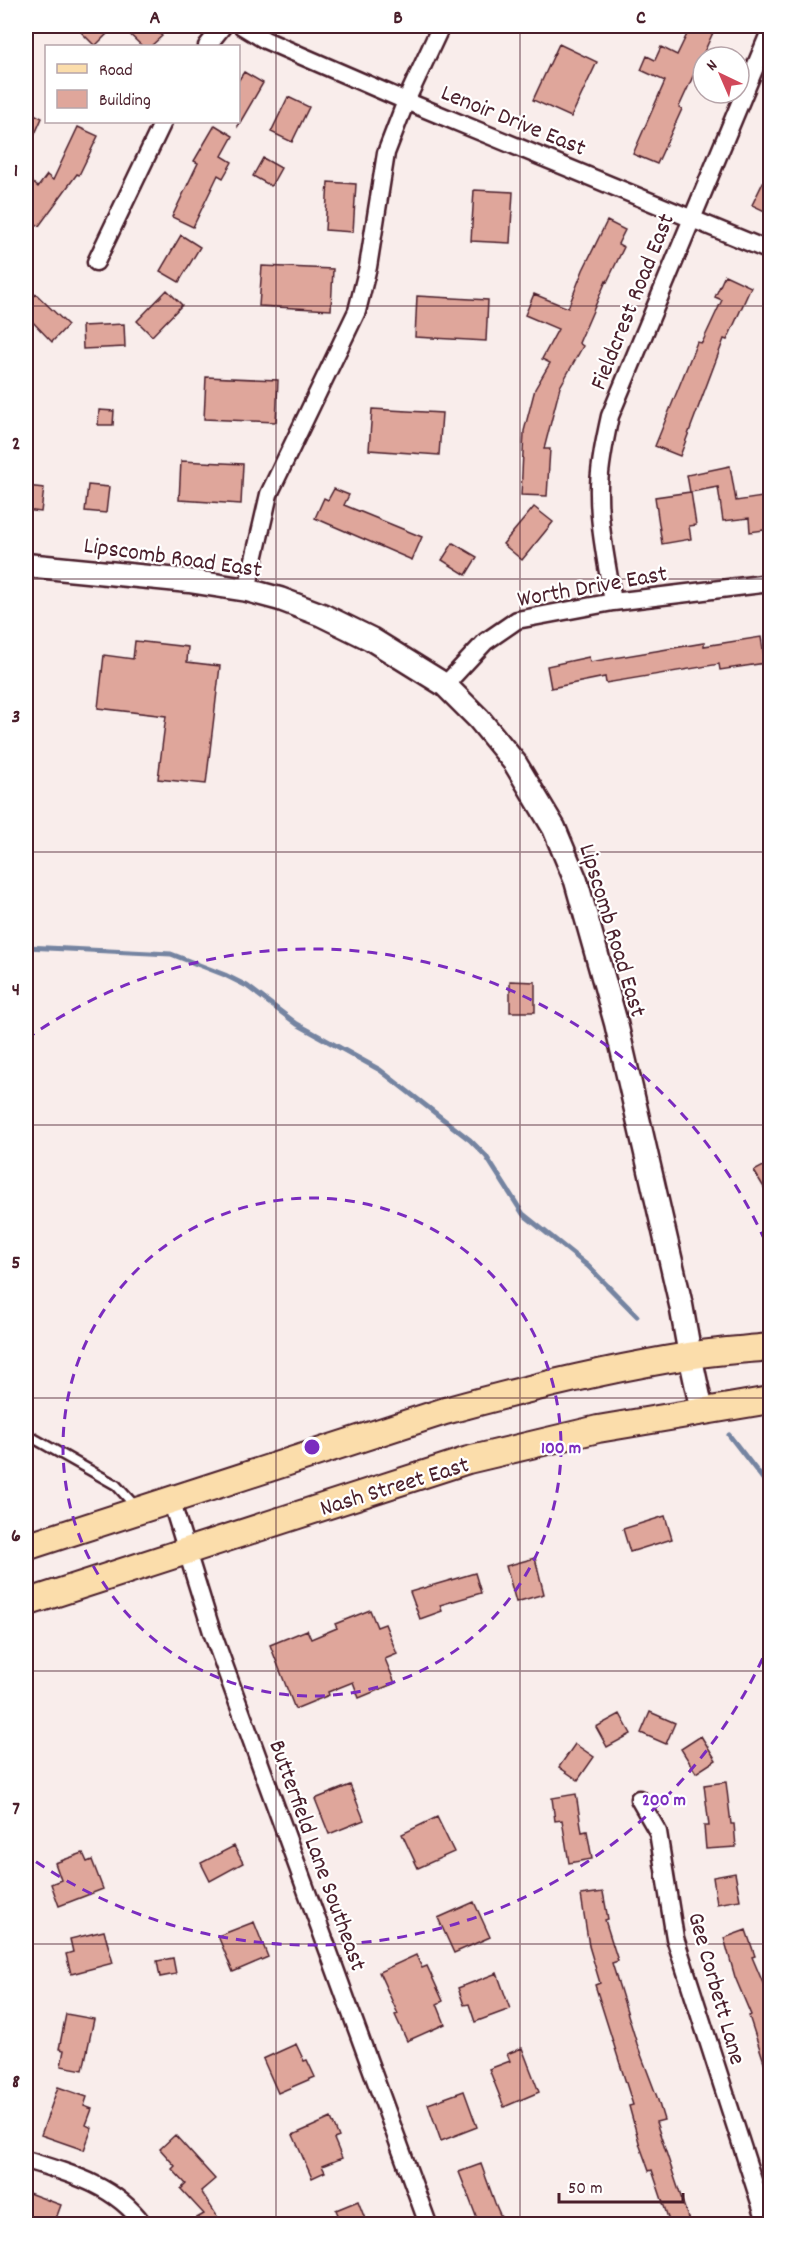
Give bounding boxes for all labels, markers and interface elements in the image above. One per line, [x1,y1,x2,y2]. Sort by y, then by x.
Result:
text: A [150,5,161,33]
text: B [393,5,403,33]
text: C [636,5,646,33]
legend [45,45,240,123]
north arrow [691,45,751,105]
text: N [701,55,723,77]
text: Road [99,59,133,84]
street label: Lenoir Drive East [435,77,591,166]
text: Building [99,89,151,114]
text: 1 [14,158,18,186]
street label: Fieldcrest Road East [583,209,685,396]
text: 2 [12,431,20,459]
street label: Lipscomb Road East [81,530,264,588]
street label: Worth Drive East [515,558,670,618]
text: 3 [12,704,20,732]
street label: Lipscomb Road East [569,840,654,1022]
text: 4 [12,977,20,1005]
text: 5 [11,1250,21,1278]
centre of rings [302,1437,322,1457]
text: 100 m [541,1437,581,1462]
street label: Nash Street East [316,1449,474,1527]
text: 6 [11,1523,21,1551]
street label: Butterfield Lane Southeast [259,1736,374,1976]
text: 200 m [642,1789,686,1814]
text: 7 [12,1796,20,1824]
street label: Gee Corbett Lane [677,1909,753,2069]
text: 8 [12,2069,20,2097]
scale bar [559,2166,684,2204]
text: 50 m [568,2177,603,2202]

